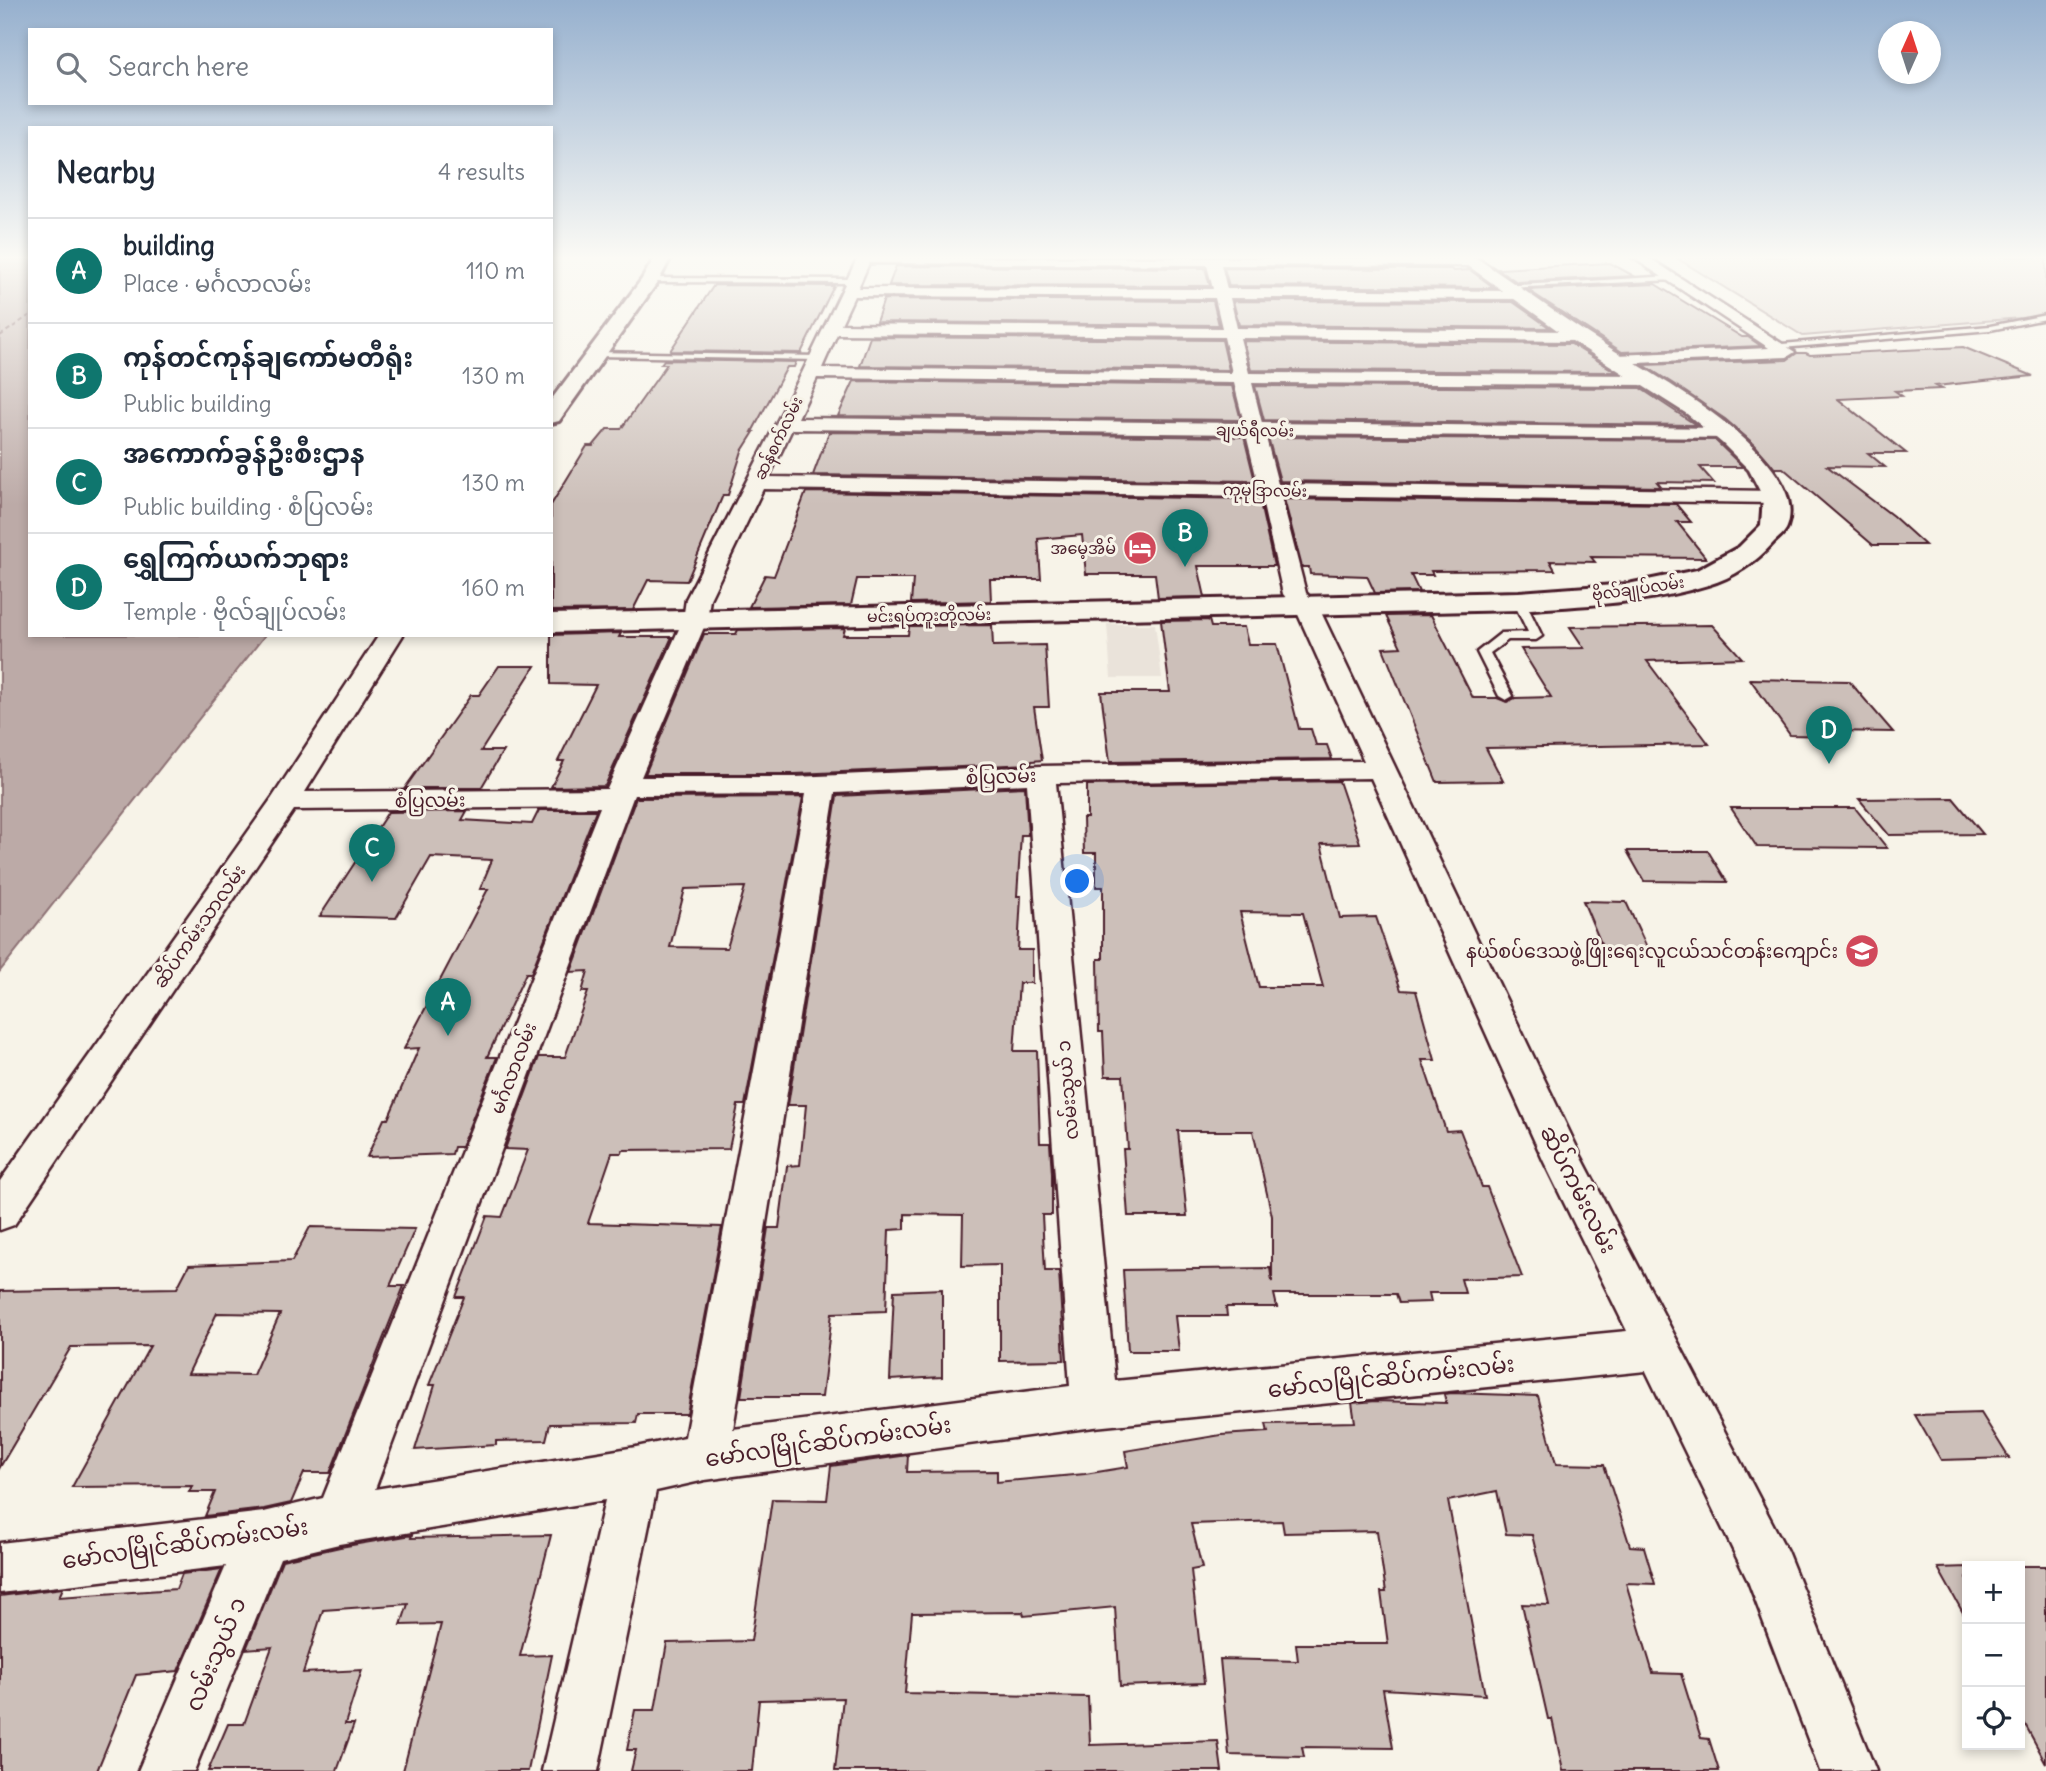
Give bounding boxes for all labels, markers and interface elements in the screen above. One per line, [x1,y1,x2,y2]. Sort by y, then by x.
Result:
north arrow [1878,21,1941,84]
search box [28,28,553,105]
icon: search [52,48,90,86]
text: Search here [108,50,249,83]
text: Nearby [56,153,156,191]
text: 4 results [438,157,525,186]
text: building [123,229,215,262]
text: A [72,256,86,285]
text: 110 m [466,256,525,285]
text: Place · မင်္ဂလာလမ်း [123,269,311,298]
text: ကုန်တင်ကုန်ချကော်မတီရုံး [123,341,413,374]
text: B [71,361,87,390]
text: 130 m [462,361,525,390]
text: Public building [123,389,272,418]
street label: ဆန်စက်လမ်း [748,393,810,485]
street label: ချယ်ရီလမ်း [1216,418,1294,445]
text: အကောက်ခွန်ဦးစီးဌာန [123,437,365,470]
text: C [71,468,87,497]
text: 130 m [462,468,525,497]
street label: ကုမုဒြာလမ်း [1223,478,1307,506]
text: Public building · စံပြလမ်း [123,492,373,521]
pin: B [1162,509,1208,567]
hotel icon: အမေ့အိမ် [1121,529,1159,567]
place label: အမေ့အိမ် [1050,537,1116,559]
text: ရွှေကြက်ယက်ဘုရား [123,542,349,575]
street label: ဗိုလ်ချုပ်လမ်း [1590,571,1686,609]
text: D [71,573,87,602]
text: 160 m [462,573,525,602]
text: Temple · ဗိုလ်ချုပ်လမ်း [123,597,347,626]
street label: မင်းရပ်ကူးတို့လမ်း [867,603,991,631]
pin: D [1806,706,1852,764]
street label: စံပြလမ်း [965,761,1037,793]
street label: စံပြလမ်း [394,785,466,817]
pin: C [349,824,395,882]
street label: ဆိပ်ကမ်းသာလမ်း [146,858,251,993]
your location [1060,864,1094,898]
school or university icon: နယ်စပ်ဒေသဖွဲ့ဖြိုးရေးလူငယ်သင်တန်းကျောင်း [1843,932,1881,970]
place label: နယ်စပ်ဒေသဖွဲ့ဖြိုးရေးလူငယ်သင်တန်းကျောင်း [1466,937,1838,968]
pin: A [425,978,471,1036]
street label: မင်္ဂလာလမ်း [483,1018,541,1117]
street label: လမ်းသွယ် ၁ [1049,1039,1087,1141]
street label: ဆိပ်ကမ်းလမ်း [1534,1119,1625,1258]
street label: မော်လမြိုင်ဆိပ်ကမ်းလမ်း [1266,1348,1516,1408]
street label: မော်လမြိုင်ဆိပ်ကမ်းလမ်း [703,1408,954,1478]
street label: မော်လမြိုင်ဆိပ်ကမ်းလမ်း [60,1510,311,1580]
map controls [1962,1561,2025,1750]
button: + [1962,1561,2025,1624]
street label: လမ်းသွယ် ၁ [177,1592,256,1717]
button: − [1962,1624,2025,1687]
button: locate [1962,1687,2025,1750]

